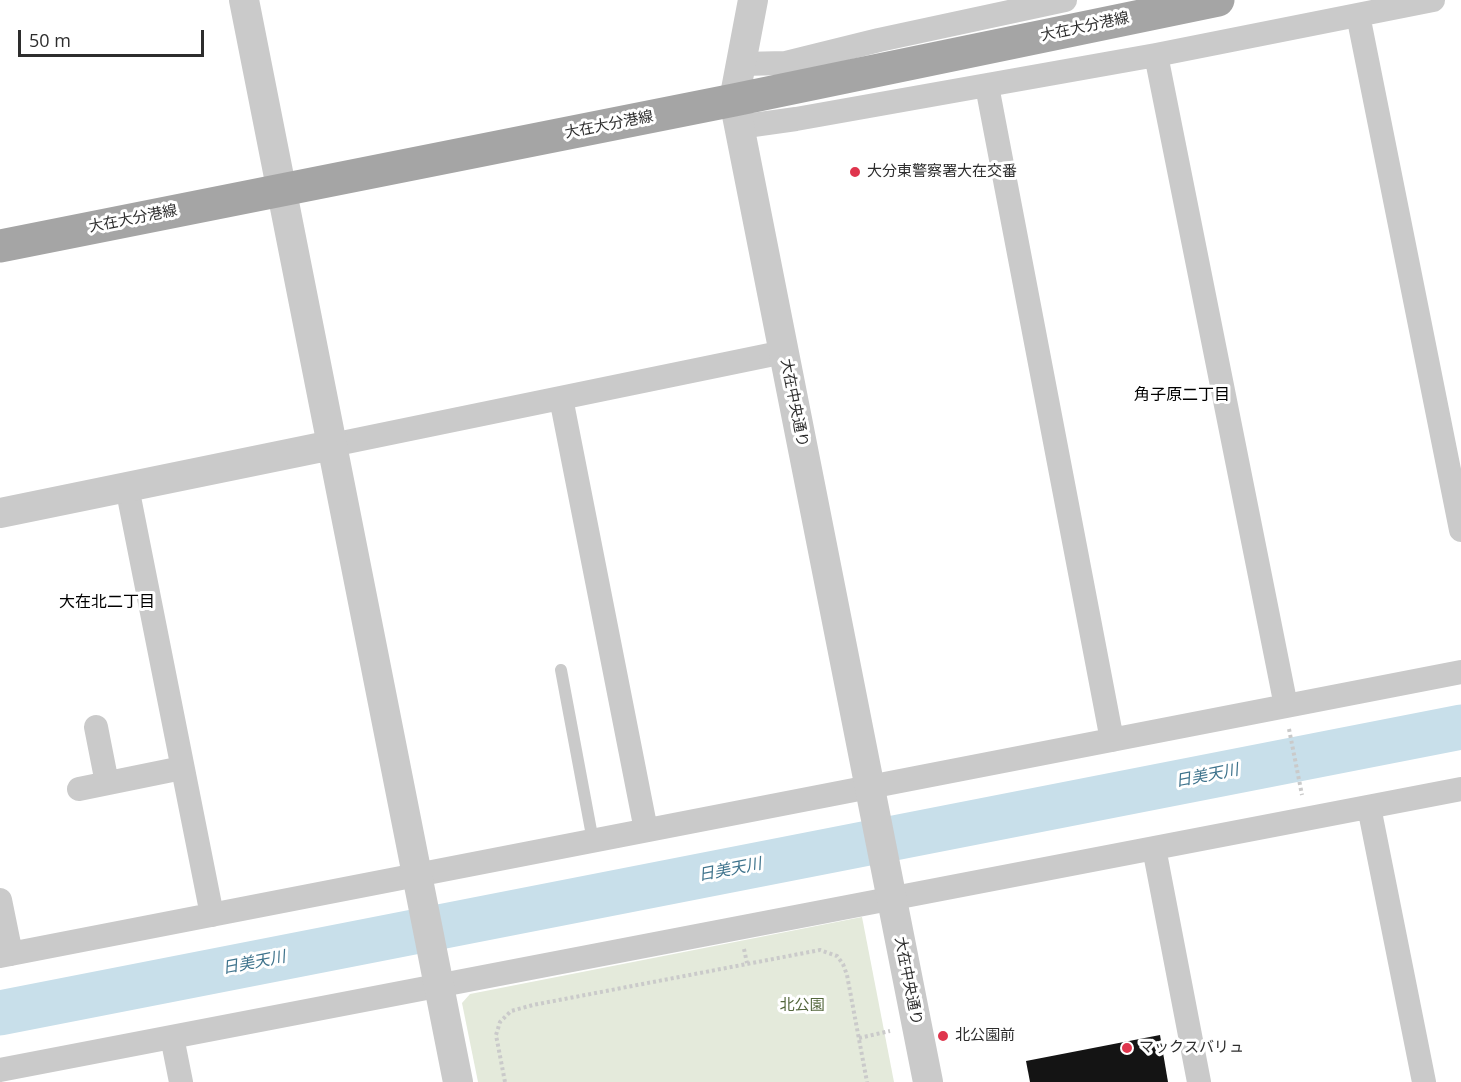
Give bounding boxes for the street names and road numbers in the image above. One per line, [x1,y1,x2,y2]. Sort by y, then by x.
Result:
street label: 大在大分港線 [1039,9,1131,45]
street label: 大在大分港線 [563,108,655,142]
street label: 大在大分港線 [87,202,179,236]
street label: 大在中央通り [777,357,811,449]
street label: 大在中央通り [891,935,925,1027]

